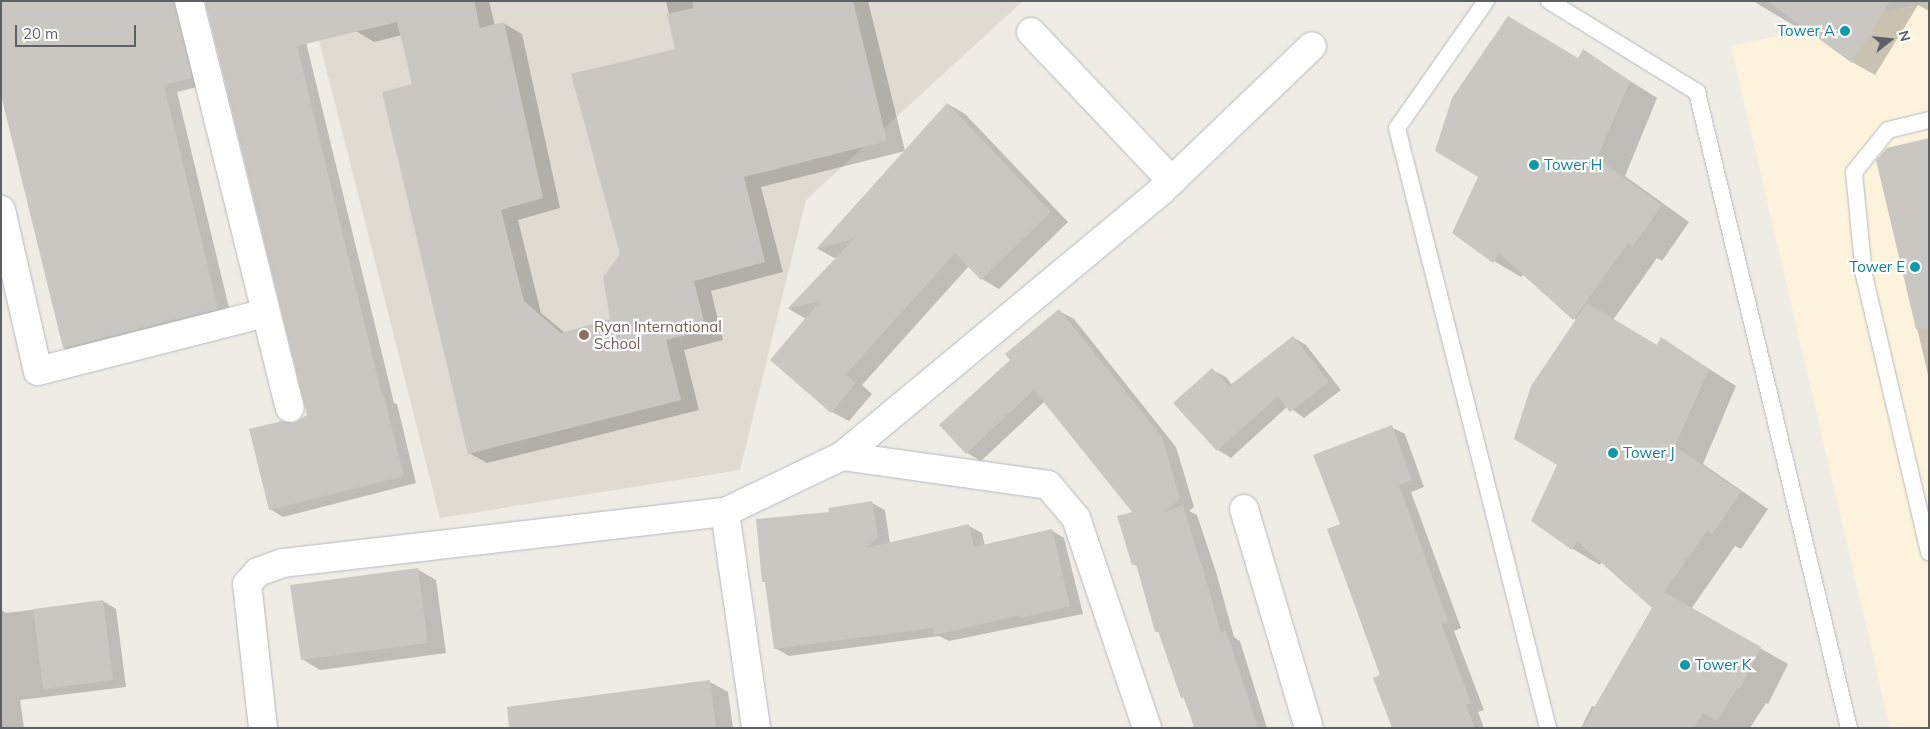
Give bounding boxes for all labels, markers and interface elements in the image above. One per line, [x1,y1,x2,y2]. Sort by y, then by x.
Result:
scale bar [18,15,139,47]
north arrow [1865,15,1915,65]
place label: Tower A [1777,22,1835,40]
text: 20 m [23,24,58,43]
marker: Tower A [1839,25,1851,37]
text: N [1894,28,1915,43]
place label: Tower H [1544,156,1602,174]
marker: Tower H [1528,159,1540,171]
place label: Tower E [1849,258,1905,276]
marker: Tower E [1909,261,1921,273]
place label: Ryan International School [594,317,722,352]
marker: Ryan International School [578,329,590,341]
place label: Tower J [1623,444,1675,462]
marker: Tower J [1607,447,1619,459]
place label: Tower K [1695,656,1751,674]
marker: Tower K [1679,659,1691,671]

